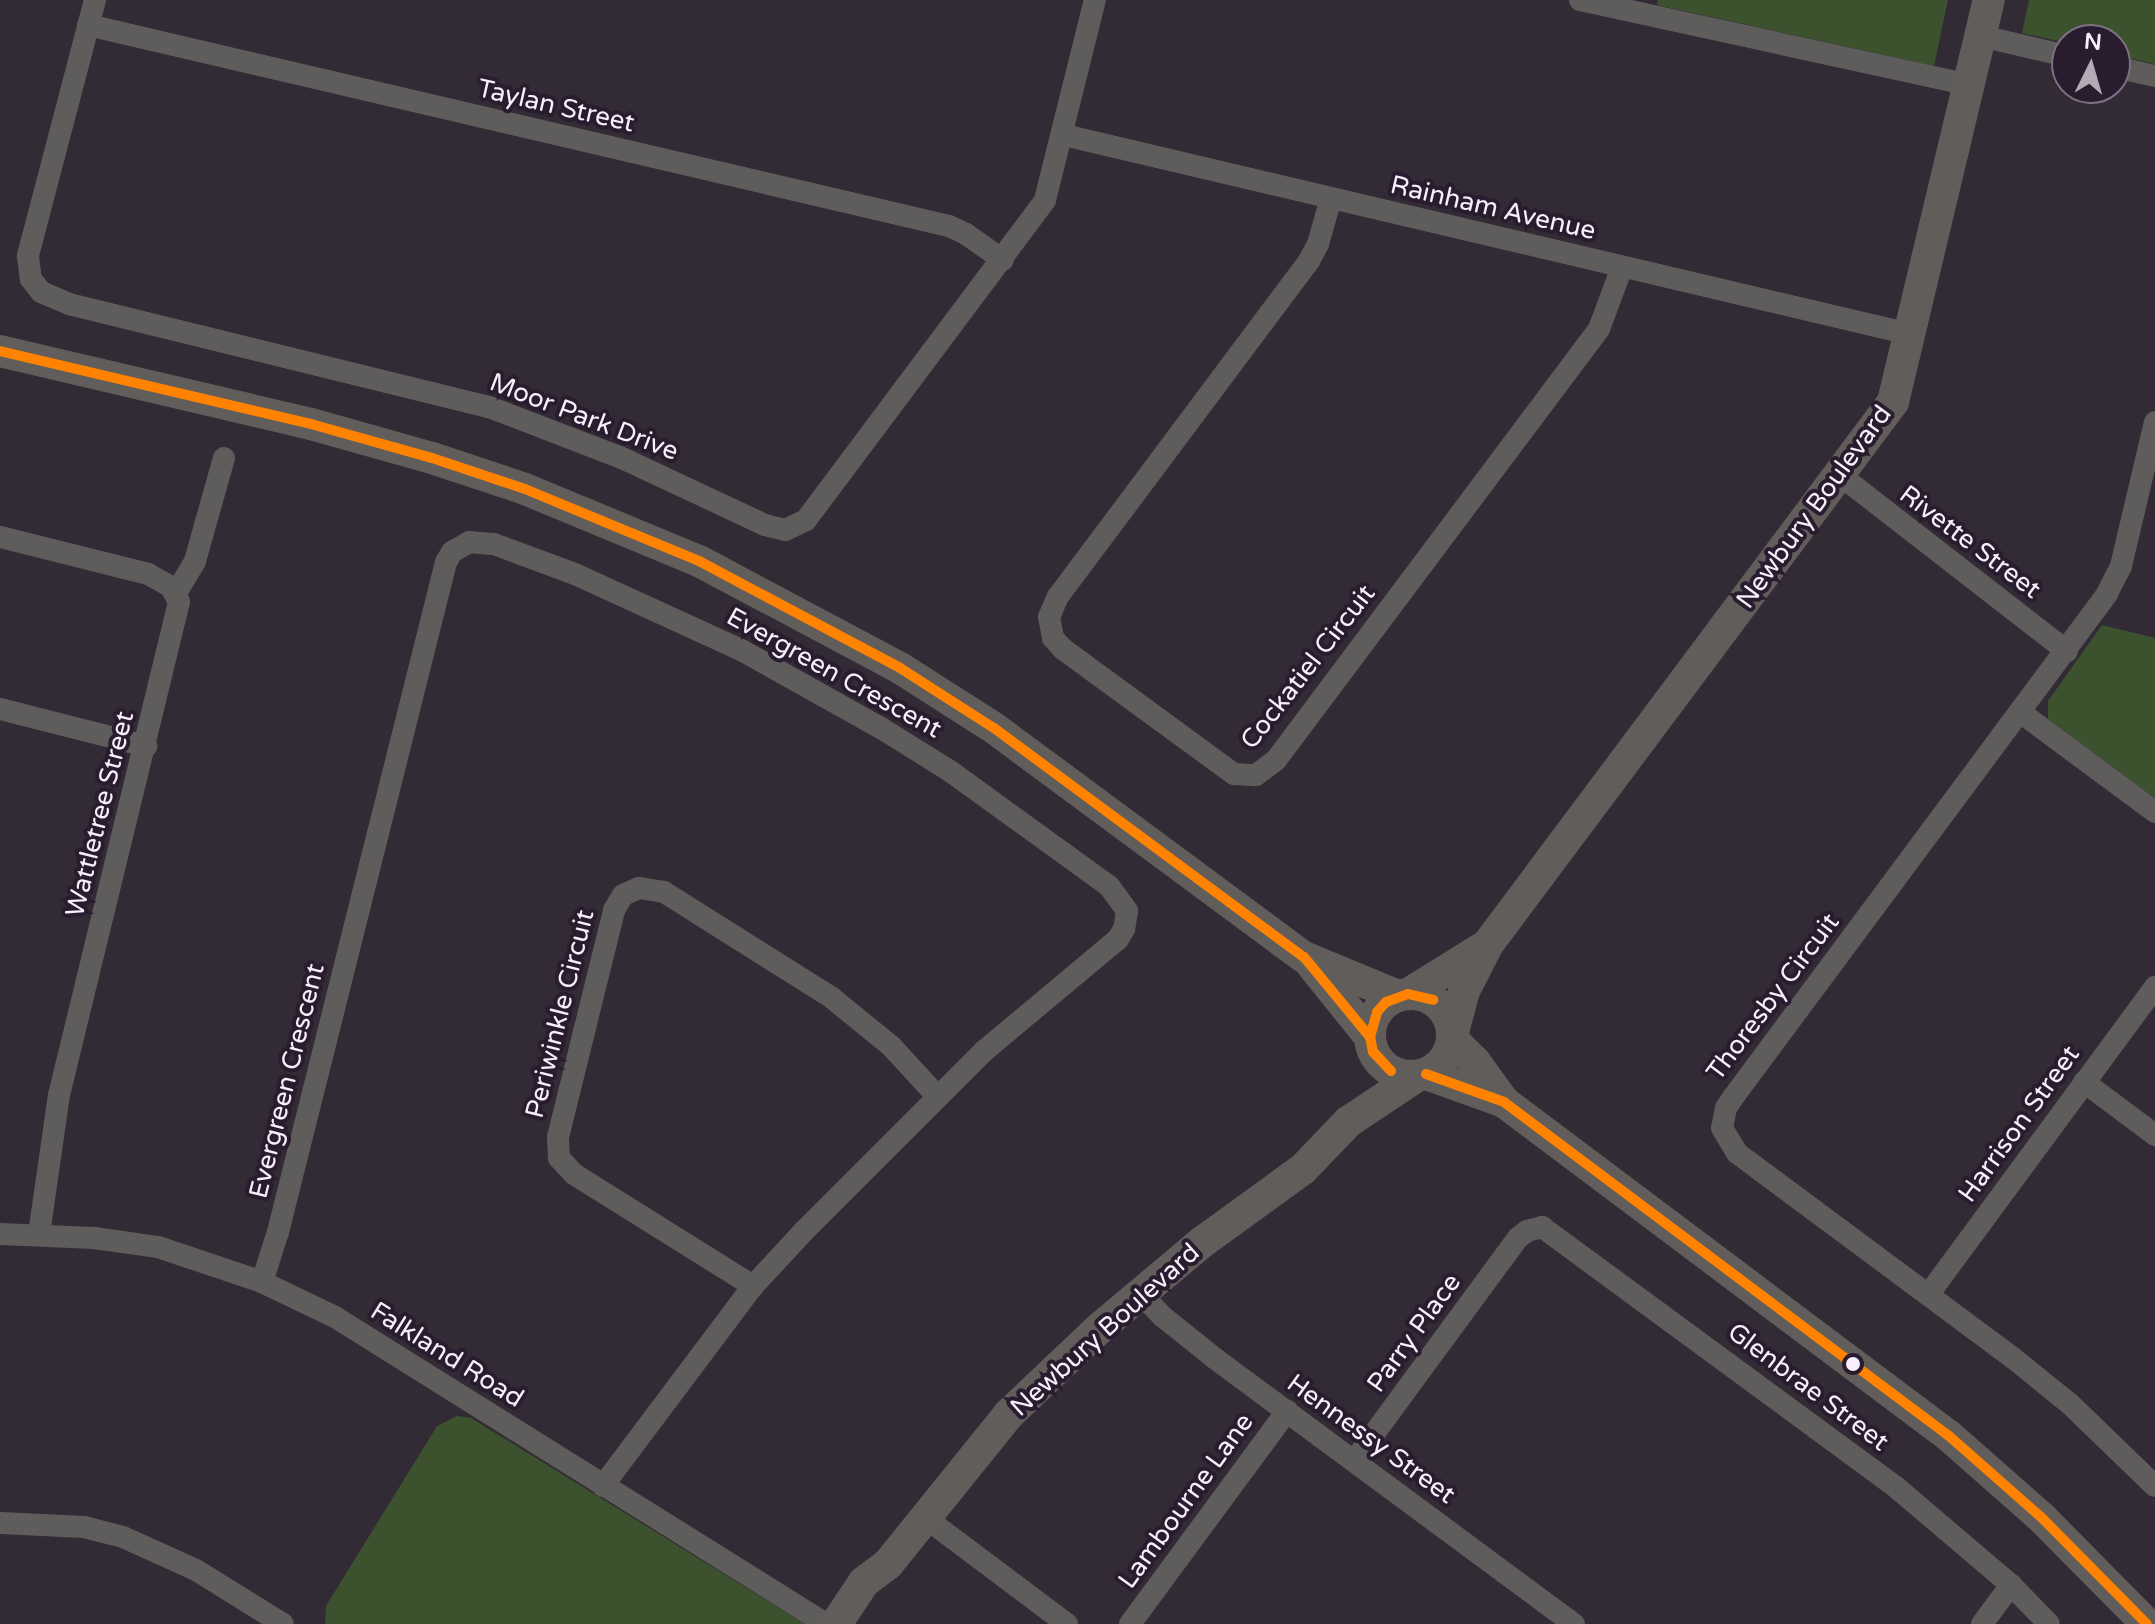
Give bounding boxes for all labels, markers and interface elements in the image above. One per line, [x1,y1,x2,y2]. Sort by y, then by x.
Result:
north arrow [2051,24,2131,104]
text: N [2083,28,2103,56]
street label: Taylan Street [475,73,637,139]
street label: Rainham Avenue [1387,169,1599,247]
street label: Moor Park Drive [485,367,683,467]
street label: Newbury Boulevard [1730,399,1898,615]
street label: Rivette Street [1893,479,2047,605]
street label: Cockatiel Circuit [1234,579,1382,755]
street label: Evergreen Crescent [721,601,947,745]
street label: Wattletree Street [59,708,141,920]
street label: Periwinkle Circuit [519,907,601,1121]
street label: Thoresby Circuit [1700,907,1846,1087]
street label: Evergreen Crescent [243,960,331,1202]
street label: Harrison Street [1952,1040,2086,1208]
street label: Newbury Boulevard [1004,1237,1206,1423]
street label: Parry Place [1361,1268,1467,1398]
street label: Falkland Road [365,1296,529,1414]
street label: Glenbrae Street [1721,1316,1895,1458]
unlabelled marker [1845,1356,1861,1372]
street label: Hennessy Street [1281,1368,1461,1510]
street label: Lambourne Lane [1112,1407,1260,1595]

